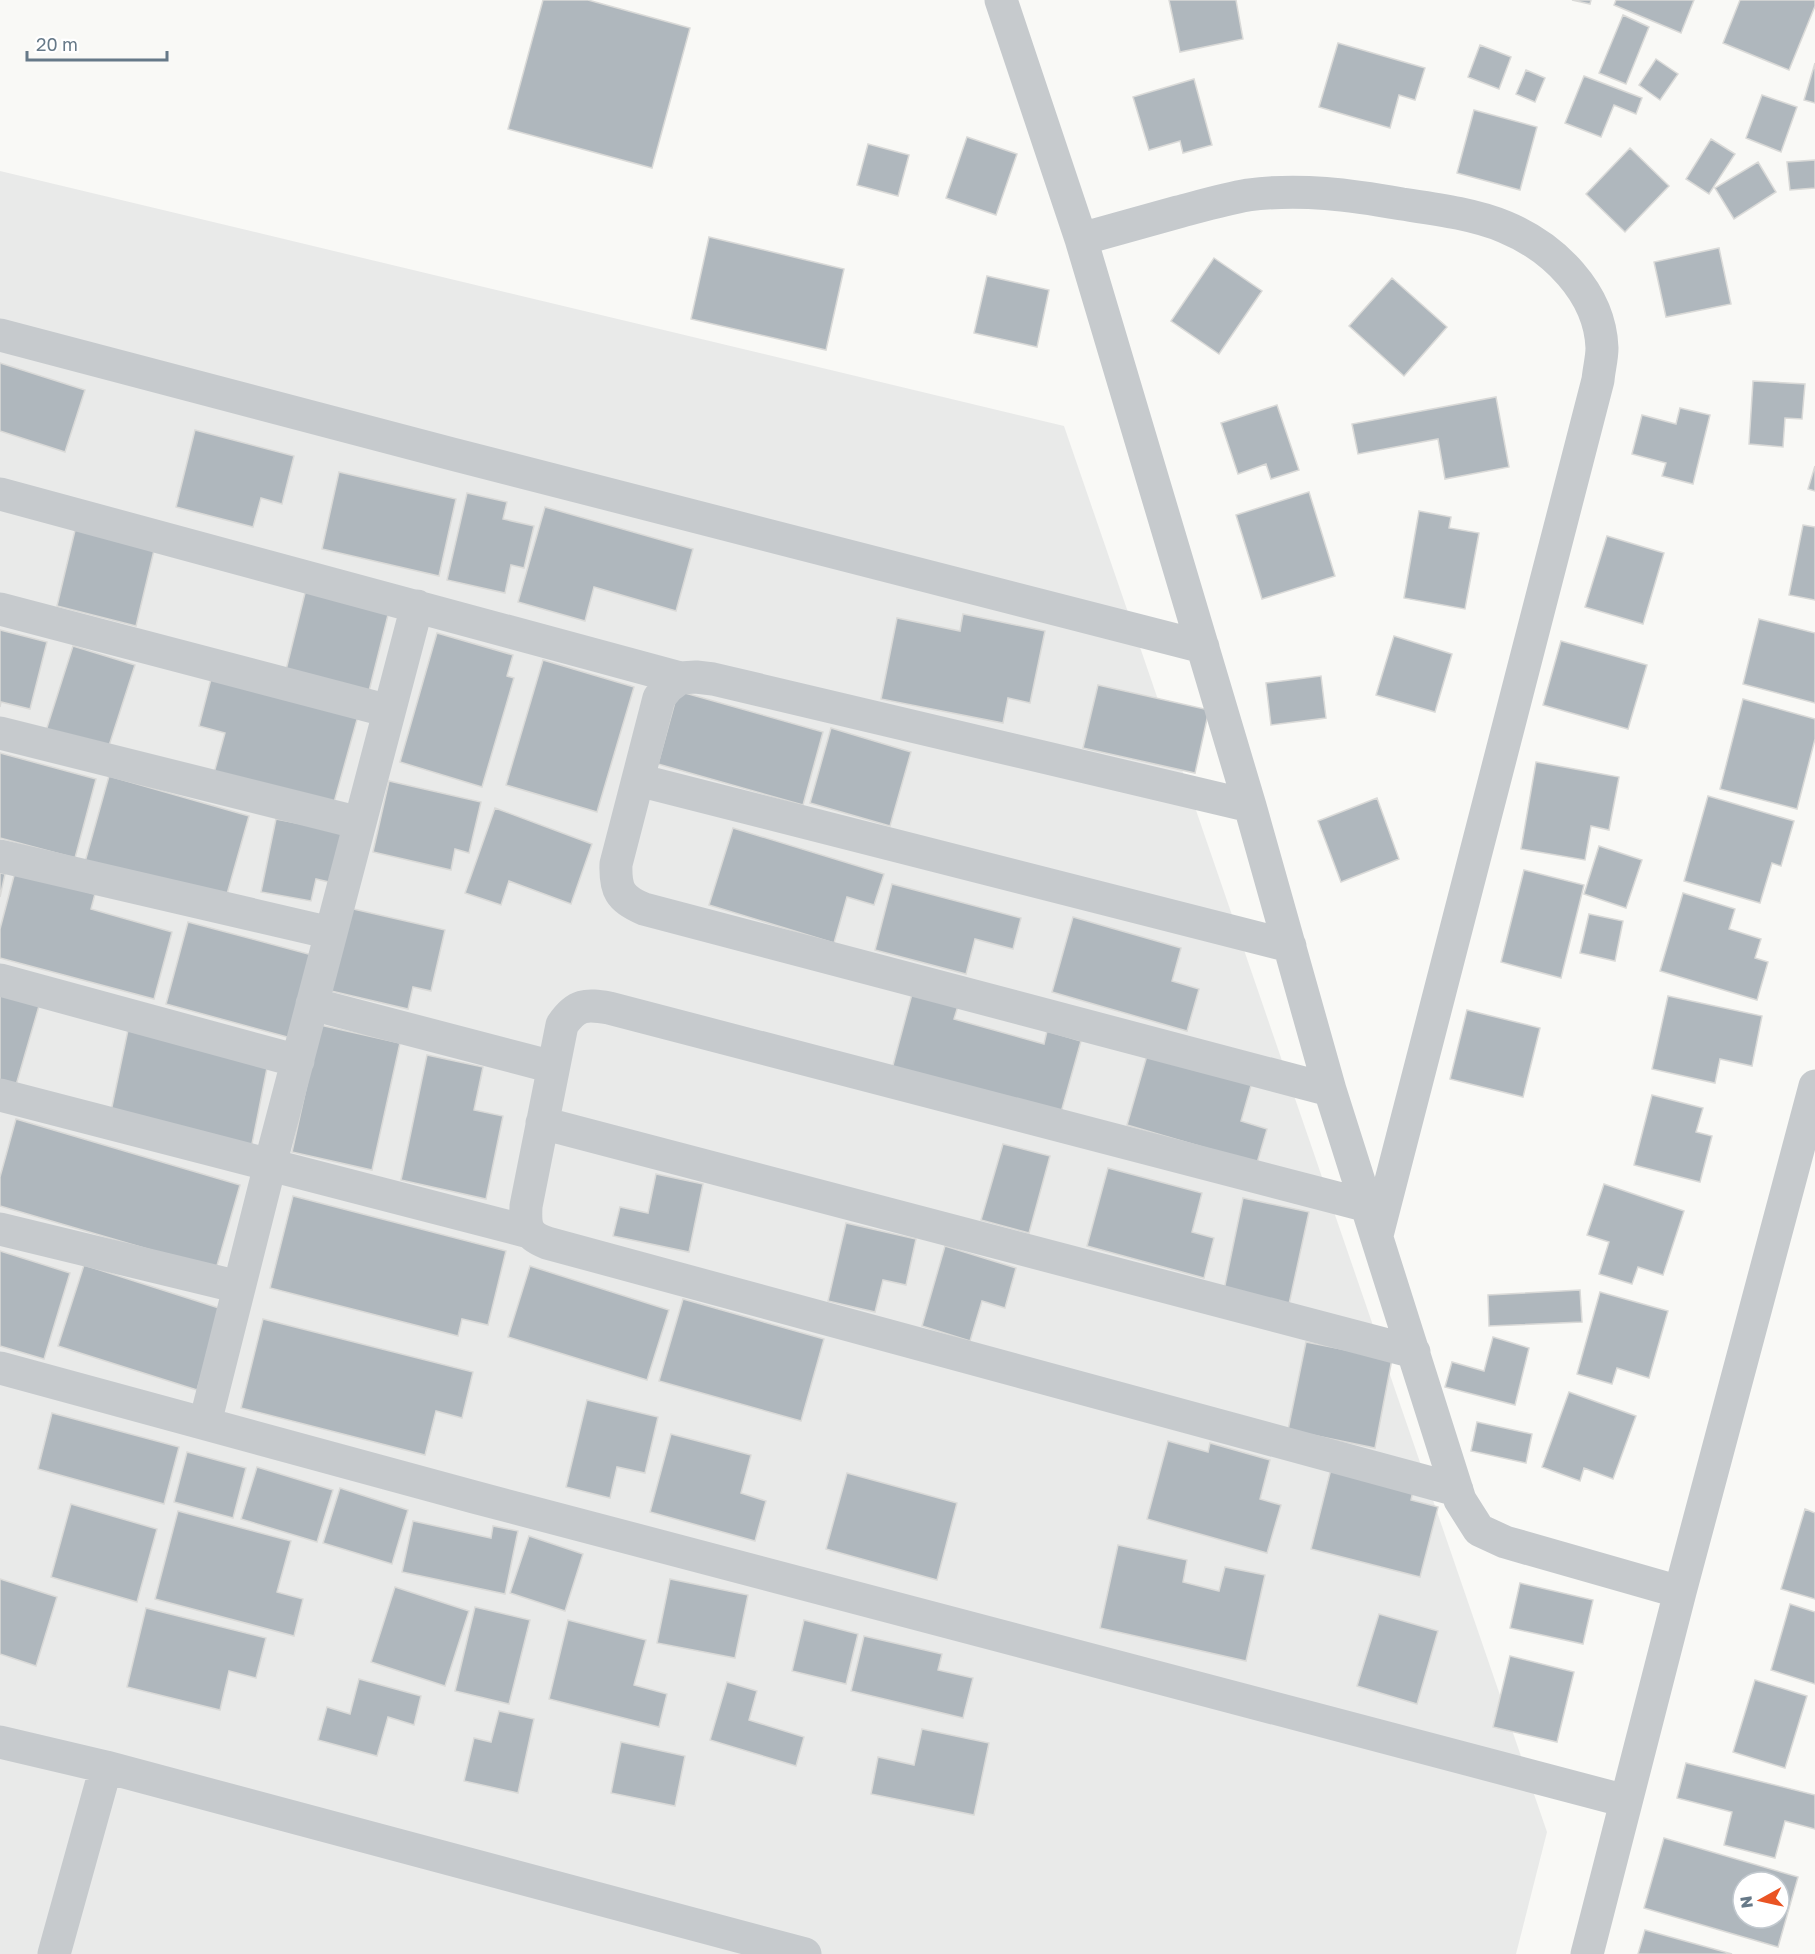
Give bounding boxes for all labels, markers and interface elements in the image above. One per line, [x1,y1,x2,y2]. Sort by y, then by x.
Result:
scale bar [27,24,166,62]
text: 20 m [36,33,78,55]
north arrow [1731,1870,1791,1930]
text: N [1735,1895,1757,1910]

